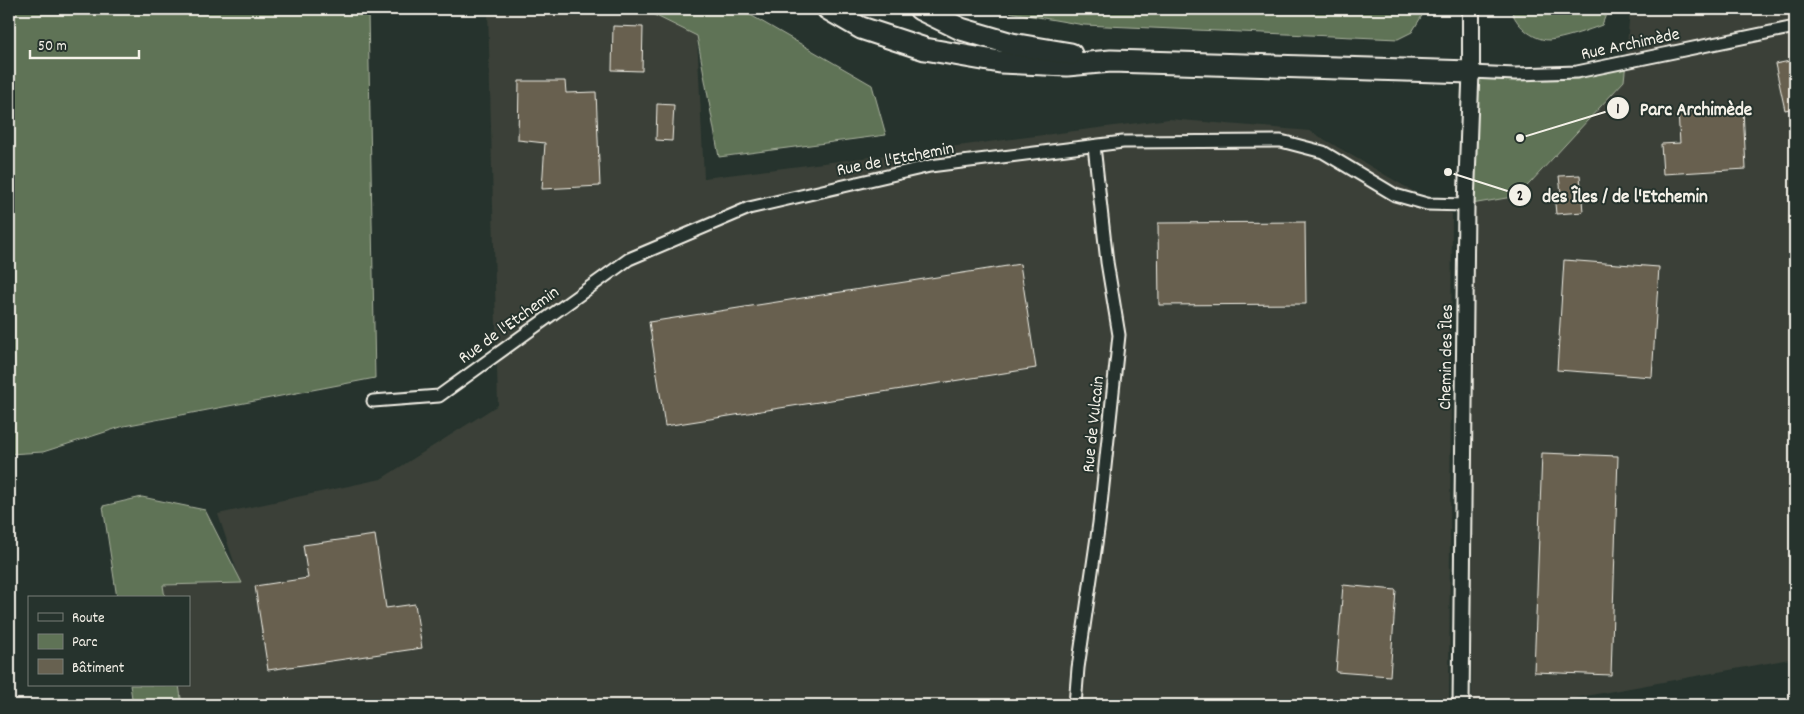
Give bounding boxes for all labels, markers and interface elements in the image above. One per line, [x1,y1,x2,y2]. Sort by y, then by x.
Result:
street label: Rue Archimède [1579,23,1682,68]
scale bar [30,28,139,60]
text: 50 m [38,36,67,58]
callout: Parc Archimède [1605,91,1762,125]
text: Parc Archimède [1640,98,1752,125]
text: 1 [1616,99,1620,121]
street label: Rue de l'Etchemin [835,137,956,184]
callout: des Îles / de l'Etchemin [1507,178,1718,212]
text: des Îles / de l'Etchemin [1542,185,1708,212]
text: 2 [1517,186,1523,208]
street label: Rue de l'Etchemin [454,281,565,371]
street label: Chemin des Îles [1434,304,1461,410]
street label: Rue de Vulcain [1077,375,1112,474]
legend [28,596,190,686]
text: Route [72,608,105,630]
text: Parc [72,632,97,654]
text: Bâtiment [72,658,125,680]

